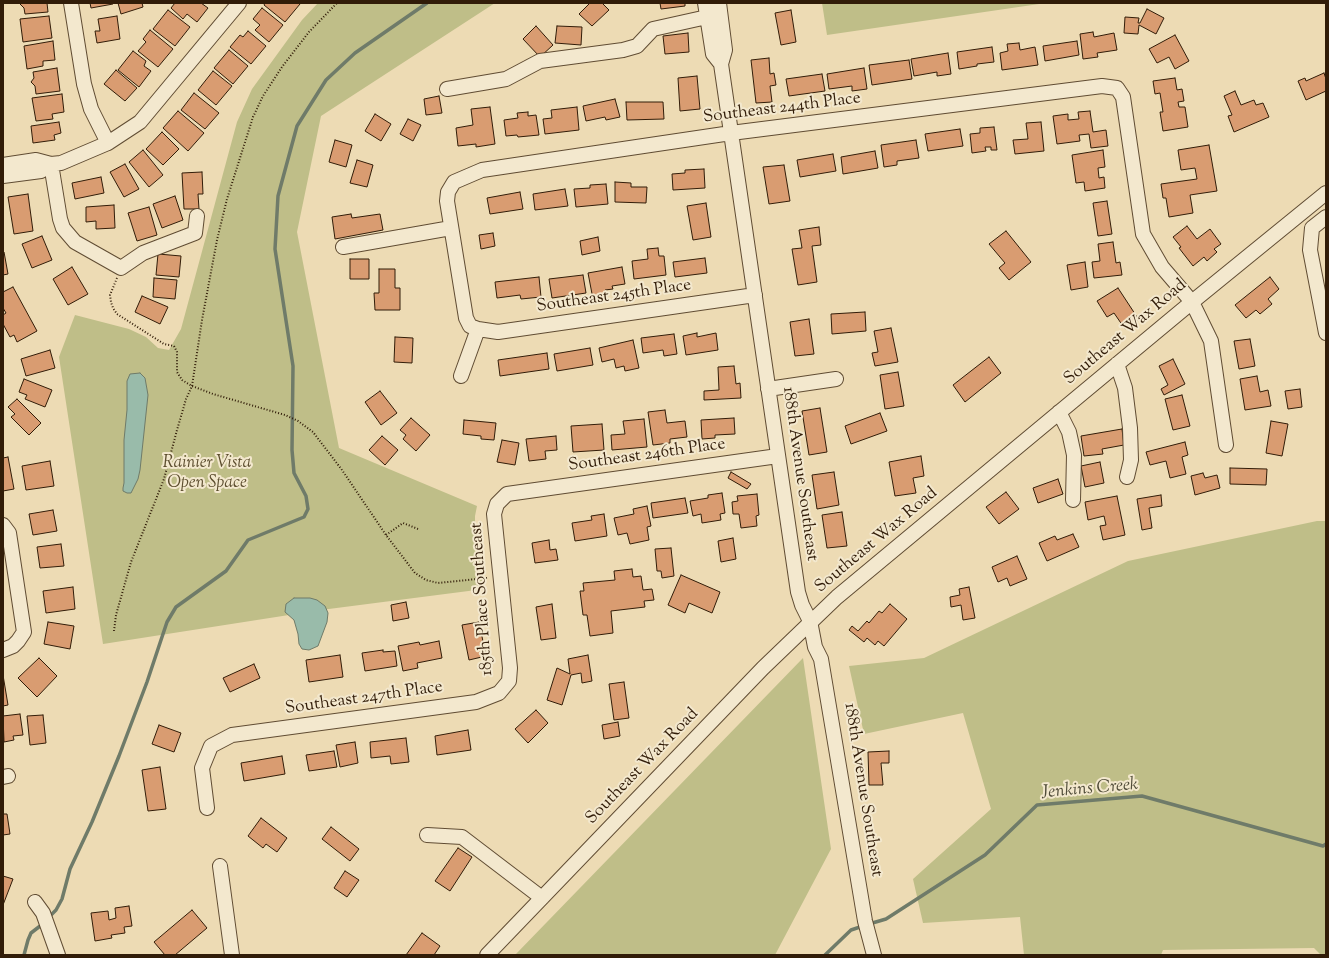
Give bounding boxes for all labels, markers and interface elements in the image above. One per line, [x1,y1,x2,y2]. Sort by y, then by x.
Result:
street label: Southeast 244th Place [702,89,862,129]
street label: Southeast 245th Place [535,276,693,318]
street label: Southeast Wax Road [1061,276,1191,390]
street label: 188th Avenue Southeast [777,386,821,562]
street label: Southeast 246th Place [567,435,727,477]
park label: Rainier Vista Open Space [163,454,251,494]
street label: Southeast Wax Road [812,484,942,598]
street label: 185th Place Southeast [467,522,499,676]
street label: Southeast 247th Place [284,678,444,720]
street label: 188th Avenue Southeast [838,702,886,878]
street label: Southeast Wax Road [582,705,704,829]
water label: Jenkins Creek [1041,775,1139,805]

